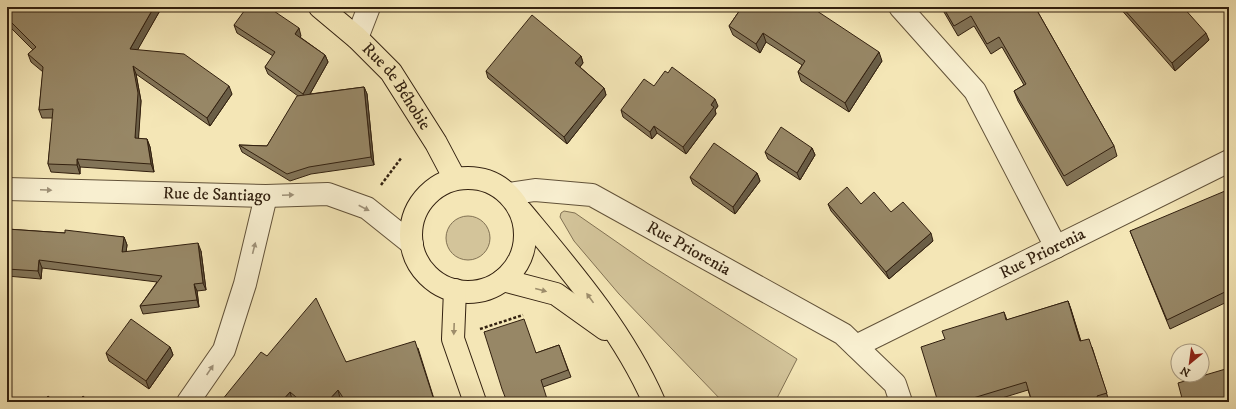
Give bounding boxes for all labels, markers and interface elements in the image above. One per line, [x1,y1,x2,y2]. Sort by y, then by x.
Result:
street label: Rue de Béhobie [357,38,436,134]
street label: Rue de Santiago [163,182,271,207]
one-way arrow [40,187,53,193]
one-way arrow [282,192,294,199]
one-way arrow [358,205,370,211]
street label: Rue Priorenia [643,216,735,281]
street label: Rue Priorenia [996,223,1090,284]
one-way arrow [252,242,258,255]
one-way arrow [535,287,547,293]
one-way arrow [586,292,594,303]
one-way arrow [450,323,457,335]
north arrow [1170,343,1210,383]
text: N [1178,363,1193,379]
one-way arrow [206,365,214,375]

